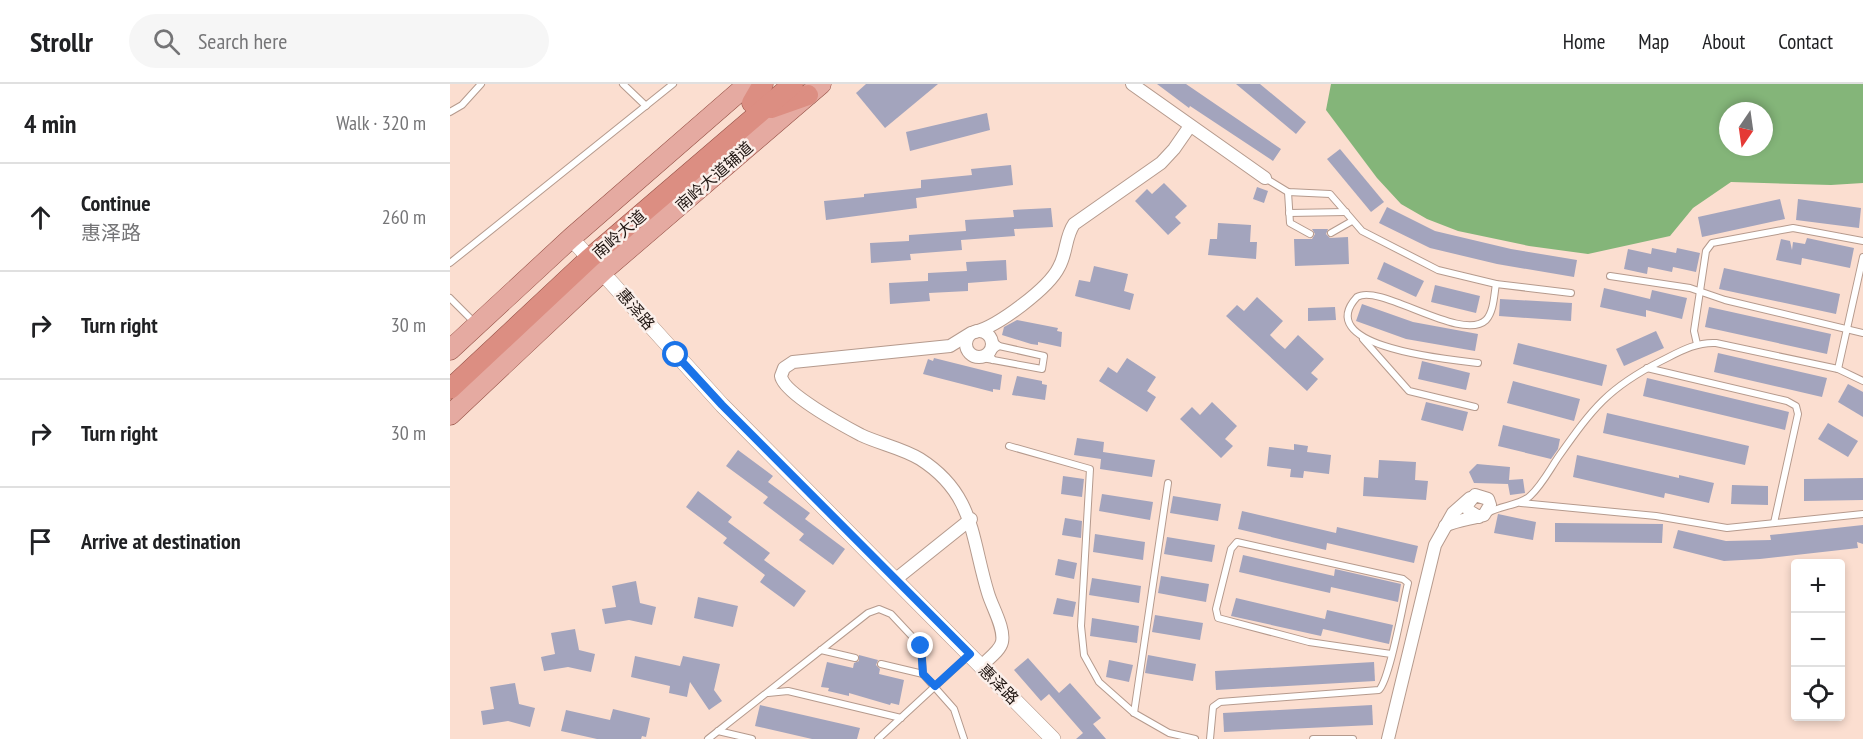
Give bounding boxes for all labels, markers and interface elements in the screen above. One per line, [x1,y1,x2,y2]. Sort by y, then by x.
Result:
search box [129,14,549,68]
text: Strollr [30,23,93,60]
icon: search [150,25,183,58]
text: Search here [198,27,287,55]
text: Home [1563,28,1605,55]
text: Map [1638,28,1669,55]
text: About [1702,28,1745,55]
text: Contact [1778,28,1833,55]
north arrow [1719,102,1773,156]
text: 4 min [24,107,77,140]
text: Walk · 320 m [336,110,426,136]
street label: 南岭大道辅道 [671,137,757,215]
text: Continue [81,189,151,217]
icon: ahead [24,201,57,234]
text: 260 m [382,204,426,230]
street label: 南岭大道 [588,205,650,263]
text: 惠泽路 [81,220,141,246]
street label: 惠泽路 [613,284,659,334]
icon: right [24,309,57,342]
text: Turn right [81,311,158,339]
text: 30 m [391,312,426,338]
route start [662,341,688,367]
icon: right [24,417,57,450]
text: Turn right [81,419,158,447]
text: 30 m [391,420,426,446]
icon: arrive [24,525,57,558]
text: Arrive at destination [81,527,241,555]
map controls [1791,559,1845,721]
button: + [1791,559,1845,613]
button: − [1791,613,1845,667]
route end [907,632,933,658]
street label: 惠泽路 [975,660,1023,708]
button: locate [1791,667,1845,721]

